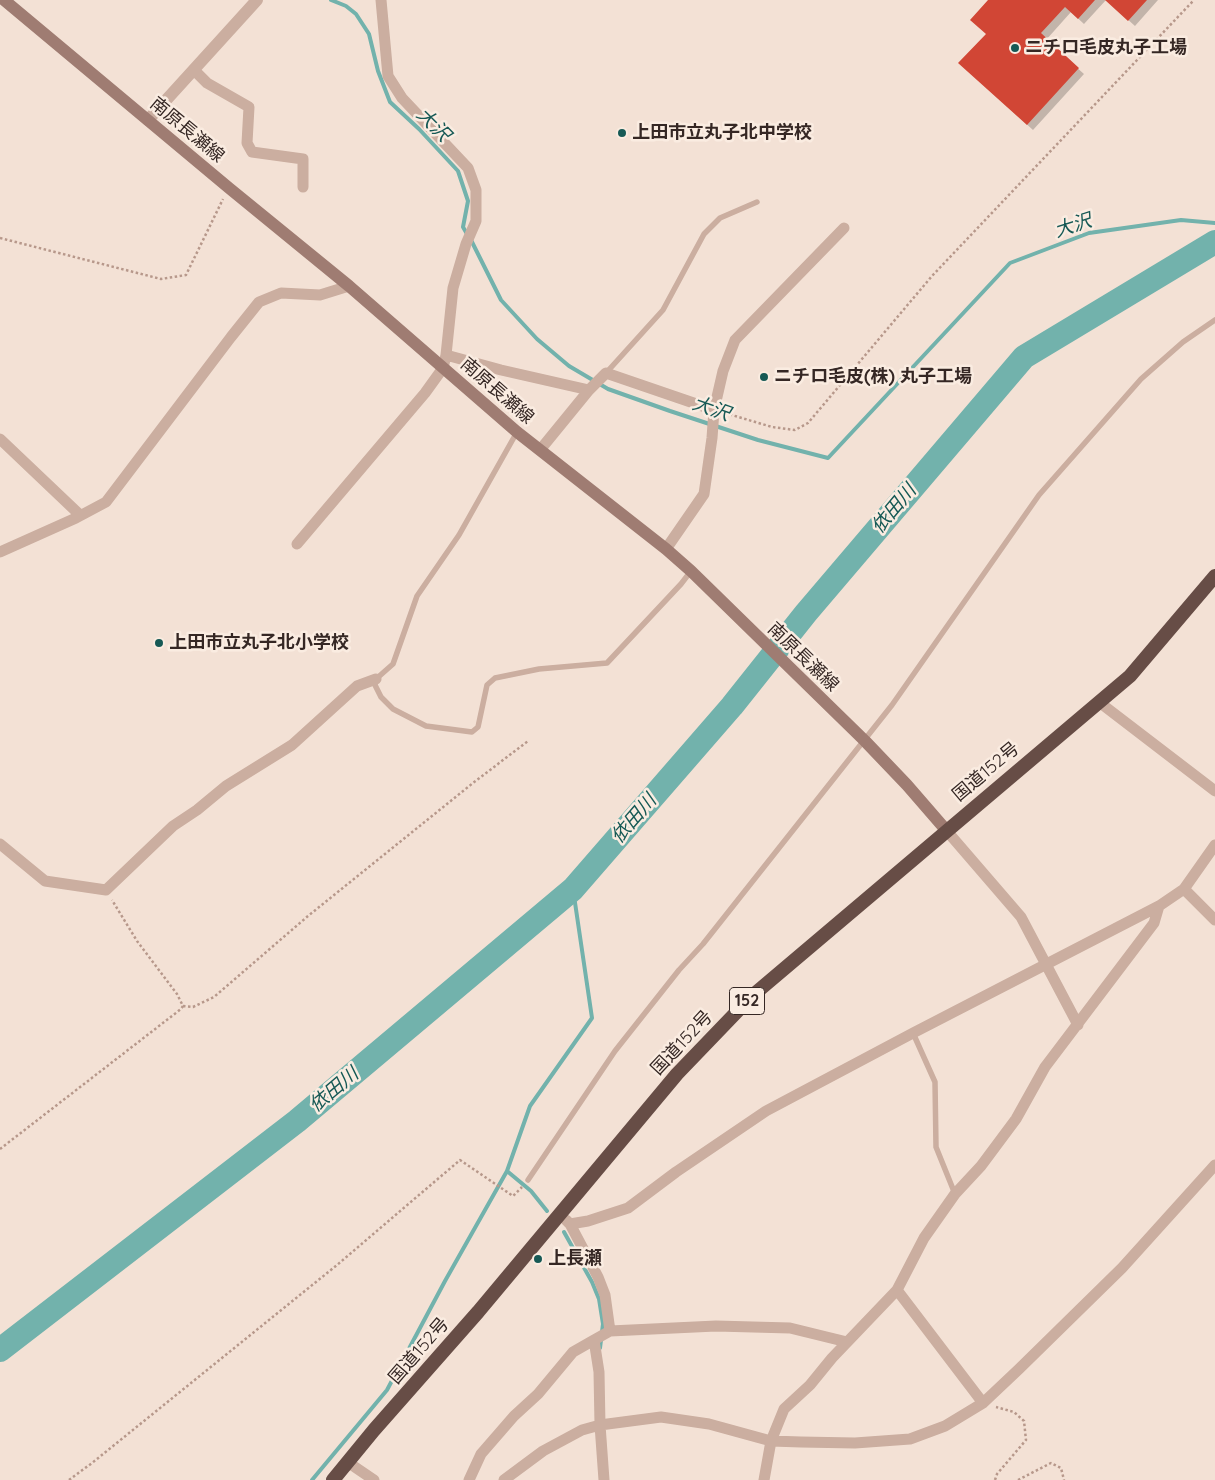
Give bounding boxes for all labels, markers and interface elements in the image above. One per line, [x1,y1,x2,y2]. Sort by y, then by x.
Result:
place label: ニチロ毛皮丸子工場 [1025,37,1187,59]
marker: ニチロ毛皮丸子工場 [1009,42,1021,54]
street label: 南原長瀬線 [146,93,228,167]
water label: 大沢 [412,104,454,146]
place label: 上田市立丸子北中学校 [632,122,812,144]
marker: 上田市立丸子北中学校 [616,127,628,139]
water label: 大沢 [1051,209,1095,243]
street label: 南原長瀬線 [456,353,538,429]
place label: ニチロ毛皮(株) 丸子工場 [774,366,972,388]
marker: ニチロ毛皮(株) 丸子工場 [758,371,770,383]
water label: 大沢 [689,392,733,426]
water label: 依田川 [867,480,921,538]
street label: 南原長瀬線 [763,618,843,696]
place label: 上田市立丸子北小学校 [169,632,349,654]
marker: 上田市立丸子北小学校 [153,637,165,649]
street label: 国道152号 [948,738,1024,806]
water label: 依田川 [607,790,661,848]
road number: 152 [730,988,764,1014]
street label: 国道152号 [647,1006,717,1080]
water label: 依田川 [305,1063,363,1117]
place label: 上長瀬 [548,1248,602,1270]
marker: 上長瀬 [532,1253,544,1265]
street label: 国道152号 [384,1314,454,1388]

